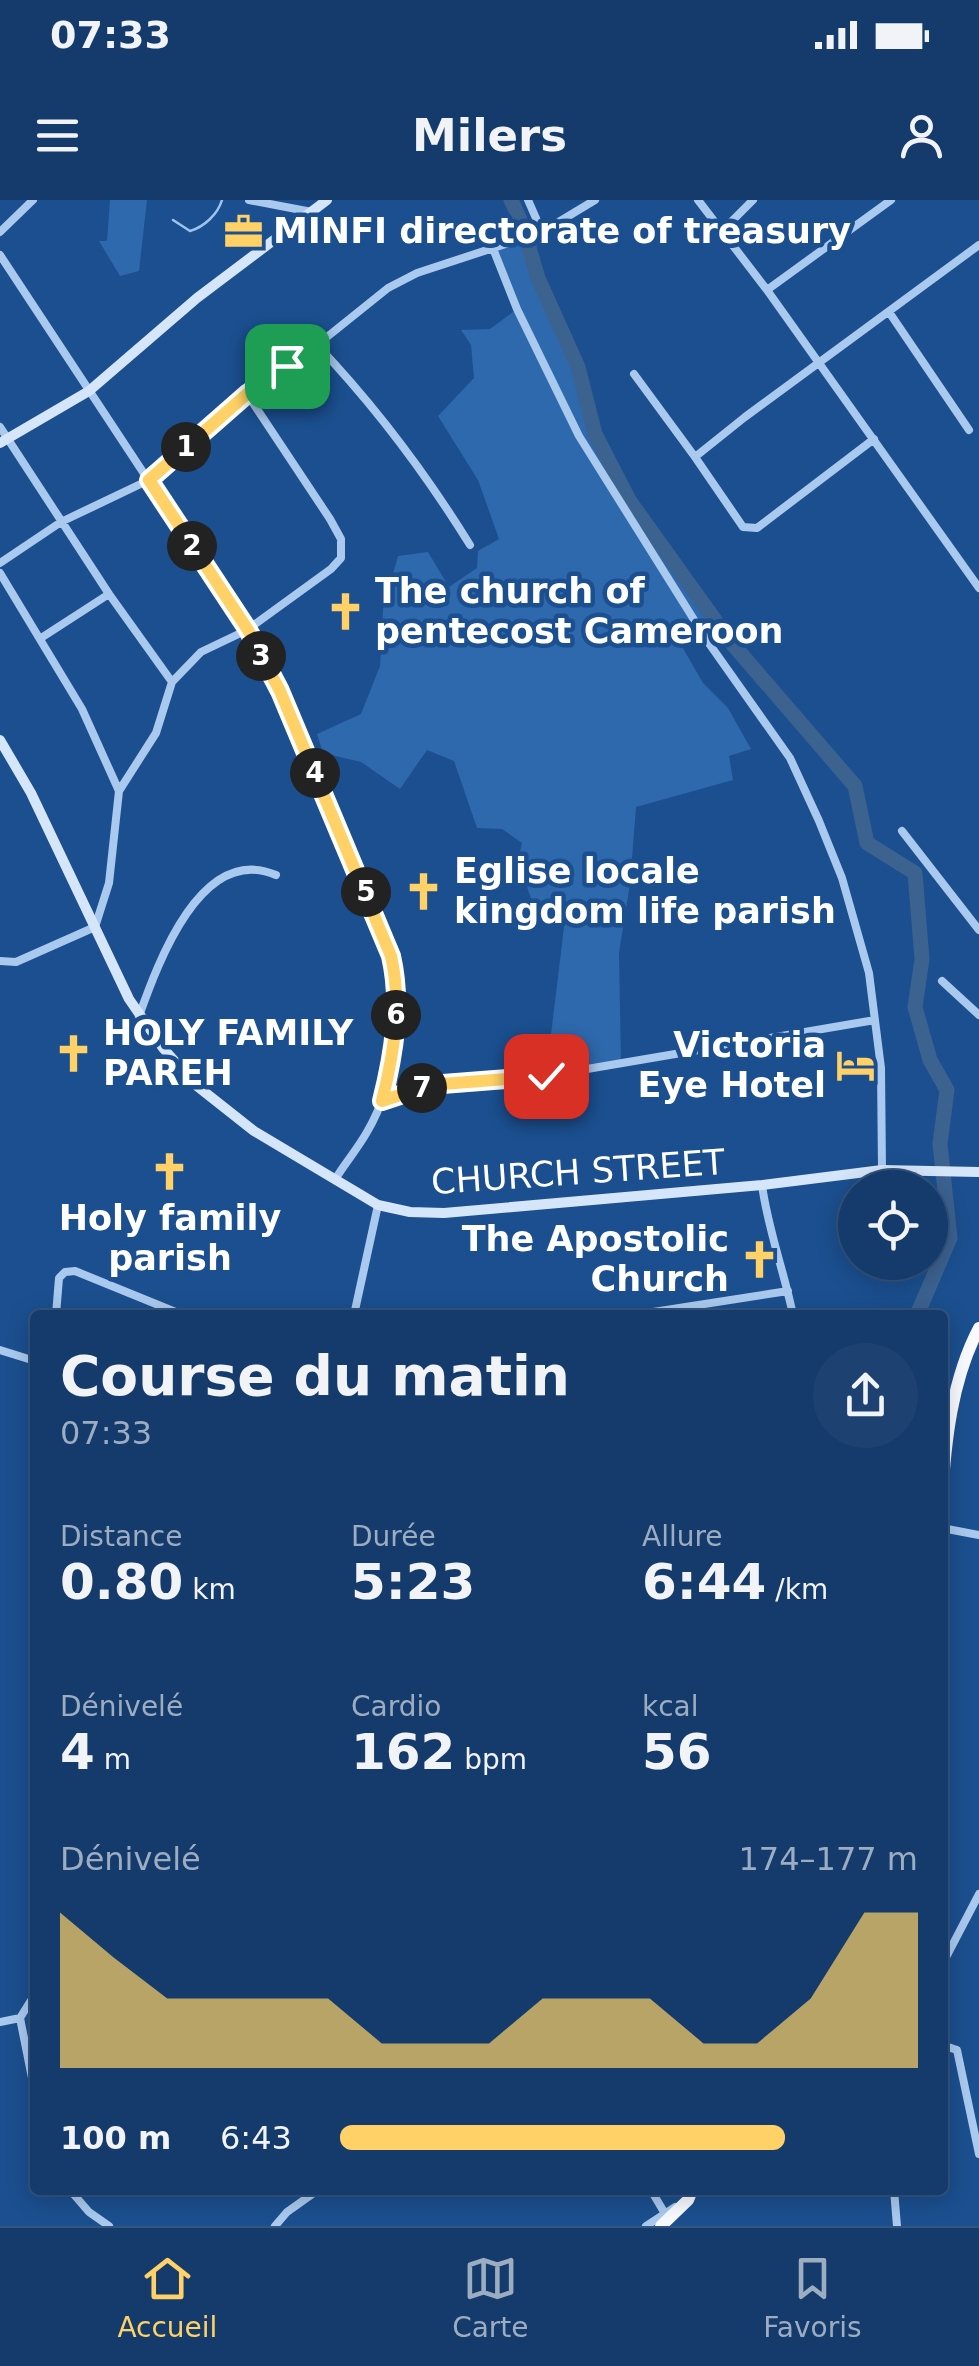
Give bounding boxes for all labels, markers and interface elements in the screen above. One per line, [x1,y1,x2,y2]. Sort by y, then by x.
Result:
text: 07:33 [50,13,171,57]
icon: menu [30,108,85,163]
icon: person [894,108,949,163]
text: Milers [412,109,567,162]
office icon: MINFI directorate of treasury [222,210,264,252]
place label: MINFI directorate of treasury [273,211,851,251]
pin [245,324,330,409]
icon: arrive [260,339,315,394]
pin: 1 [161,422,211,472]
text: 1 [176,430,196,463]
pin: 2 [167,521,217,571]
text: 2 [182,529,202,562]
place label: The church of pentecost Cameroon [375,571,784,651]
church icon: The church of pentecost Cameroon [324,590,366,632]
pin: 3 [236,631,286,681]
text: 3 [251,639,271,672]
pin: 4 [290,748,340,798]
text: 4 [305,756,325,789]
place label: Eglise locale kingdom life parish [454,851,836,931]
pin: 5 [341,867,391,917]
church icon: Eglise locale kingdom life parish [403,870,445,912]
text: 5 [356,875,376,908]
pin: 6 [371,990,421,1040]
text: 6 [386,998,406,1031]
place label: HOLY FAMILY PAREH [103,1013,354,1093]
place label: Victoria Eye Hotel [638,1025,826,1105]
church icon: HOLY FAMILY PAREH [52,1032,94,1074]
pin [504,1034,589,1119]
hotel icon: Victoria Eye Hotel [835,1044,877,1086]
icon: check [519,1049,574,1104]
pin: 7 [397,1063,447,1113]
text: 7 [412,1071,432,1104]
street label: CHURCH STREET [430,1142,727,1202]
church icon: Holy family parish [149,1150,191,1192]
map controls [838,1170,948,1280]
button: locate [838,1170,948,1280]
place label: Holy family parish [59,1198,281,1278]
place label: The Apostolic Church [462,1219,729,1299]
church icon: The Apostolic Church [738,1238,780,1280]
button: share [813,1343,918,1448]
text: Course du matin [60,1344,570,1408]
text: 07:33 [60,1414,152,1452]
text: Distance [60,1520,182,1553]
text: Durée [351,1520,436,1553]
text: Allure [642,1520,723,1553]
text: 0.80 [60,1553,183,1611]
text: 5:23 [351,1553,475,1611]
text: 6:44 [642,1553,766,1611]
text: km [183,1573,236,1606]
text: /km [766,1573,828,1606]
text: Dénivelé [60,1690,183,1723]
text: Cardio [351,1690,441,1723]
text: kcal [642,1690,699,1723]
text: 4 [60,1723,95,1781]
text: 162 [351,1723,455,1781]
text: 56 [642,1723,712,1781]
text: m [95,1743,131,1776]
text: bpm [455,1743,527,1776]
text: Dénivelé [60,1840,201,1878]
text: 174–177 m [739,1840,918,1878]
text: 100 m [60,2119,171,2157]
text: 6:43 [220,2119,292,2157]
tab: Accueil [117,2251,217,2344]
tab: Carte [452,2251,529,2344]
tab: Favoris [763,2251,862,2344]

